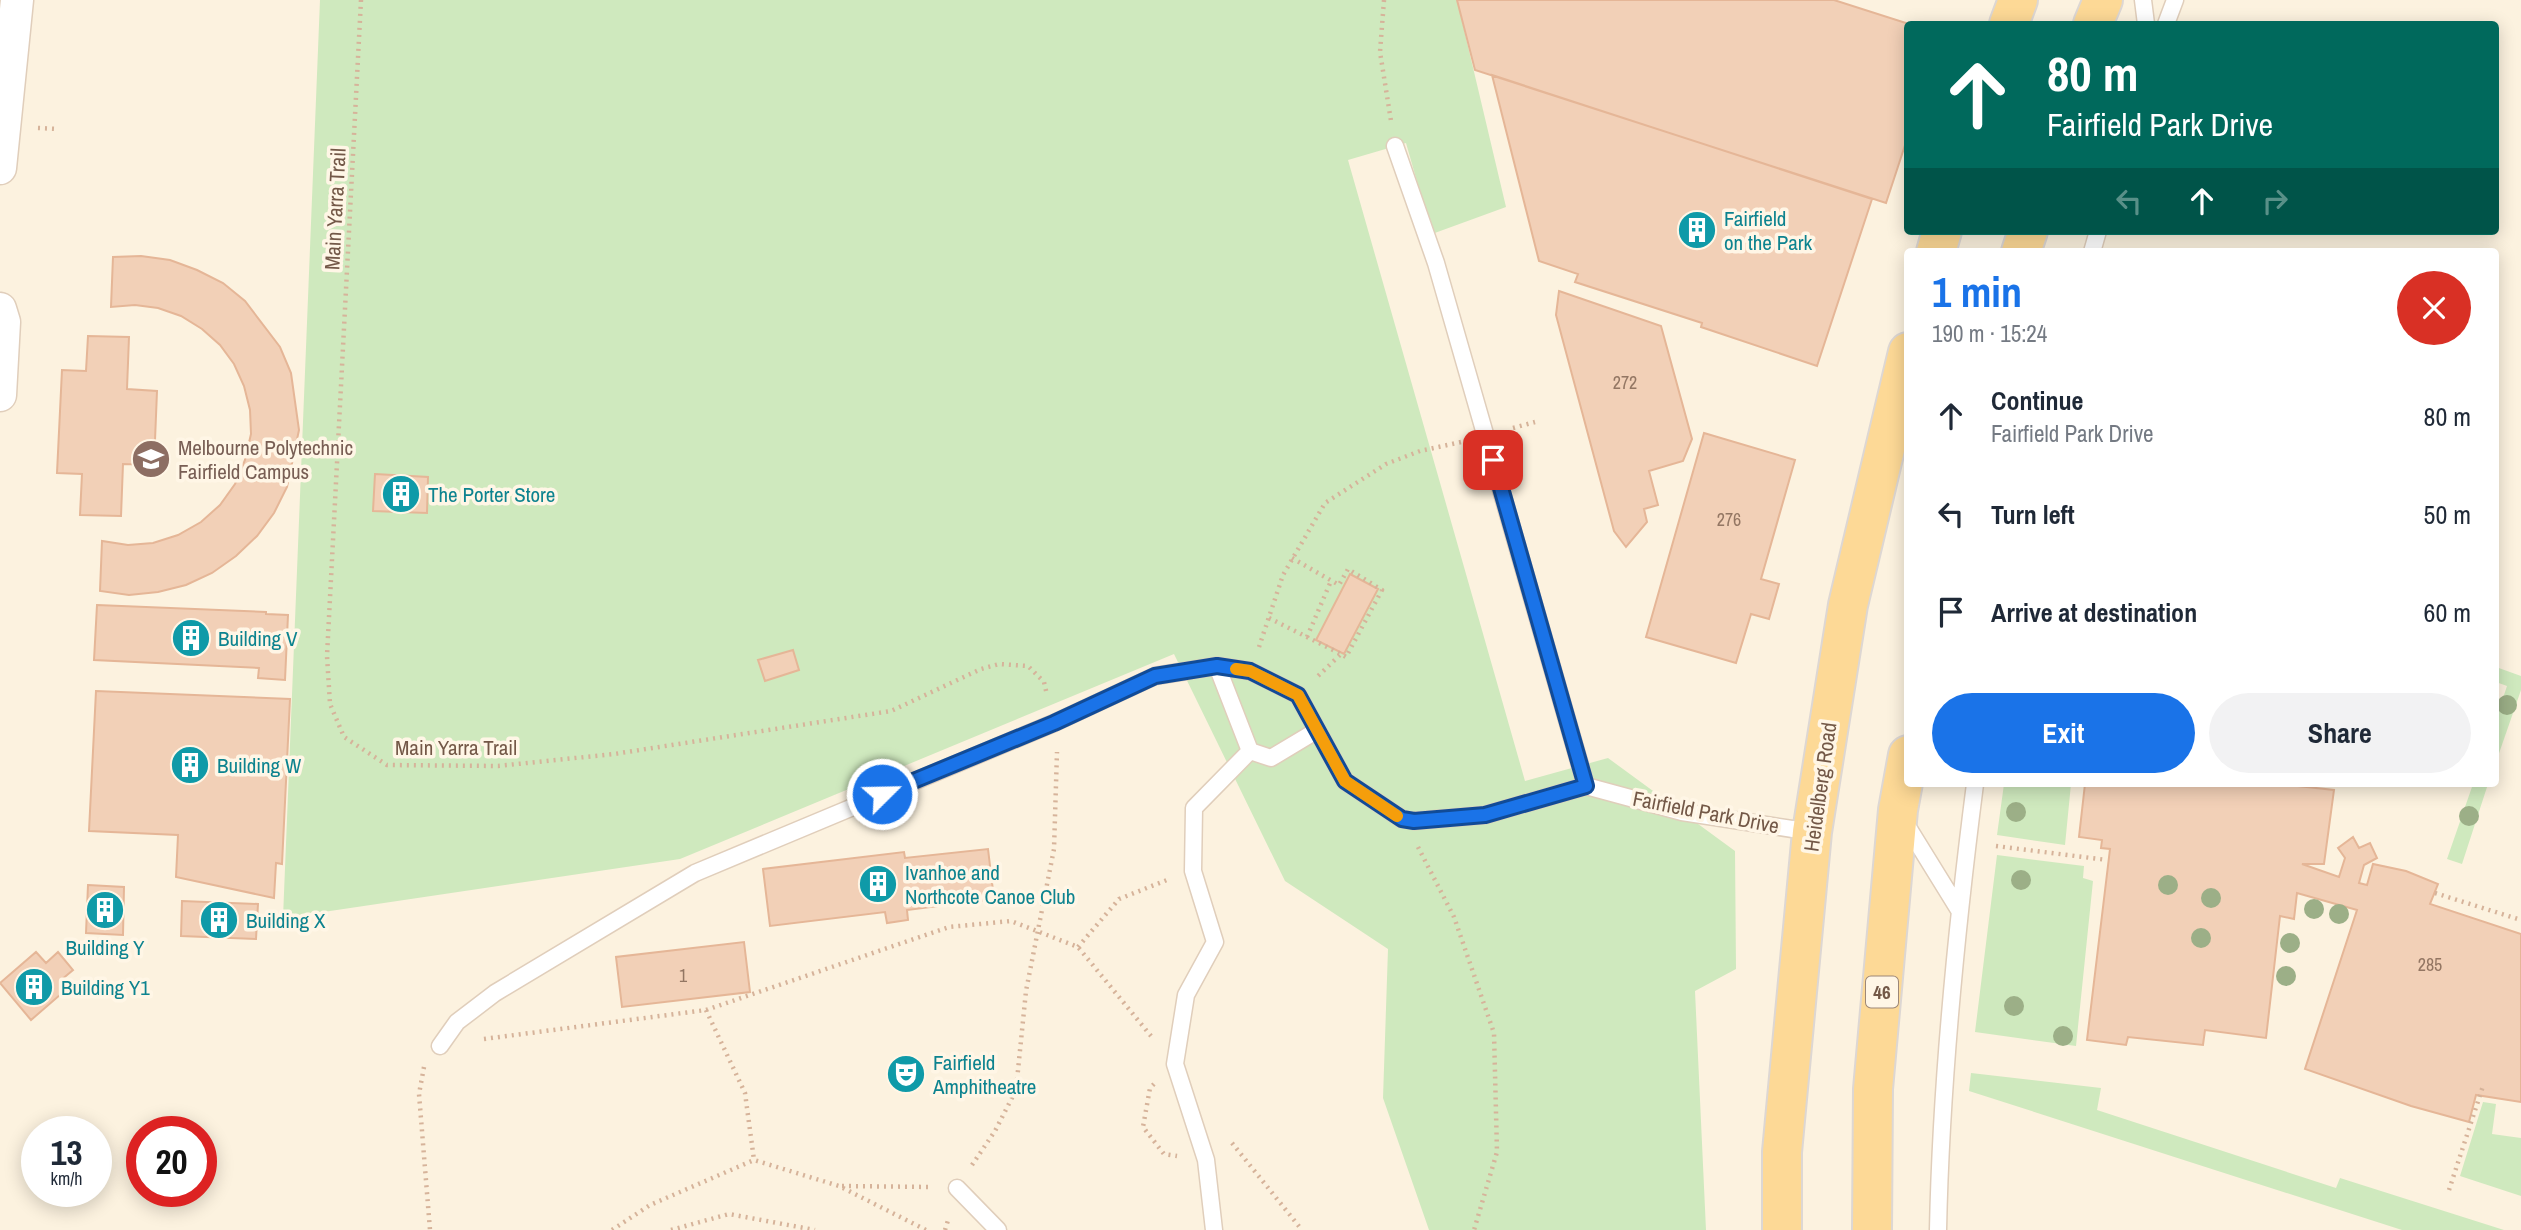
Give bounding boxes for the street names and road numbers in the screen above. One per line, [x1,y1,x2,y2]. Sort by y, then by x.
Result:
street label: Main Yarra Trail [317,147,353,271]
street label: Heidelberg Road [1797,721,1843,853]
street label: Main Yarra Trail [395,733,517,762]
street label: Fairfield Park Drive [1630,784,1782,840]
road number: 46 [1866,976,1898,1008]

